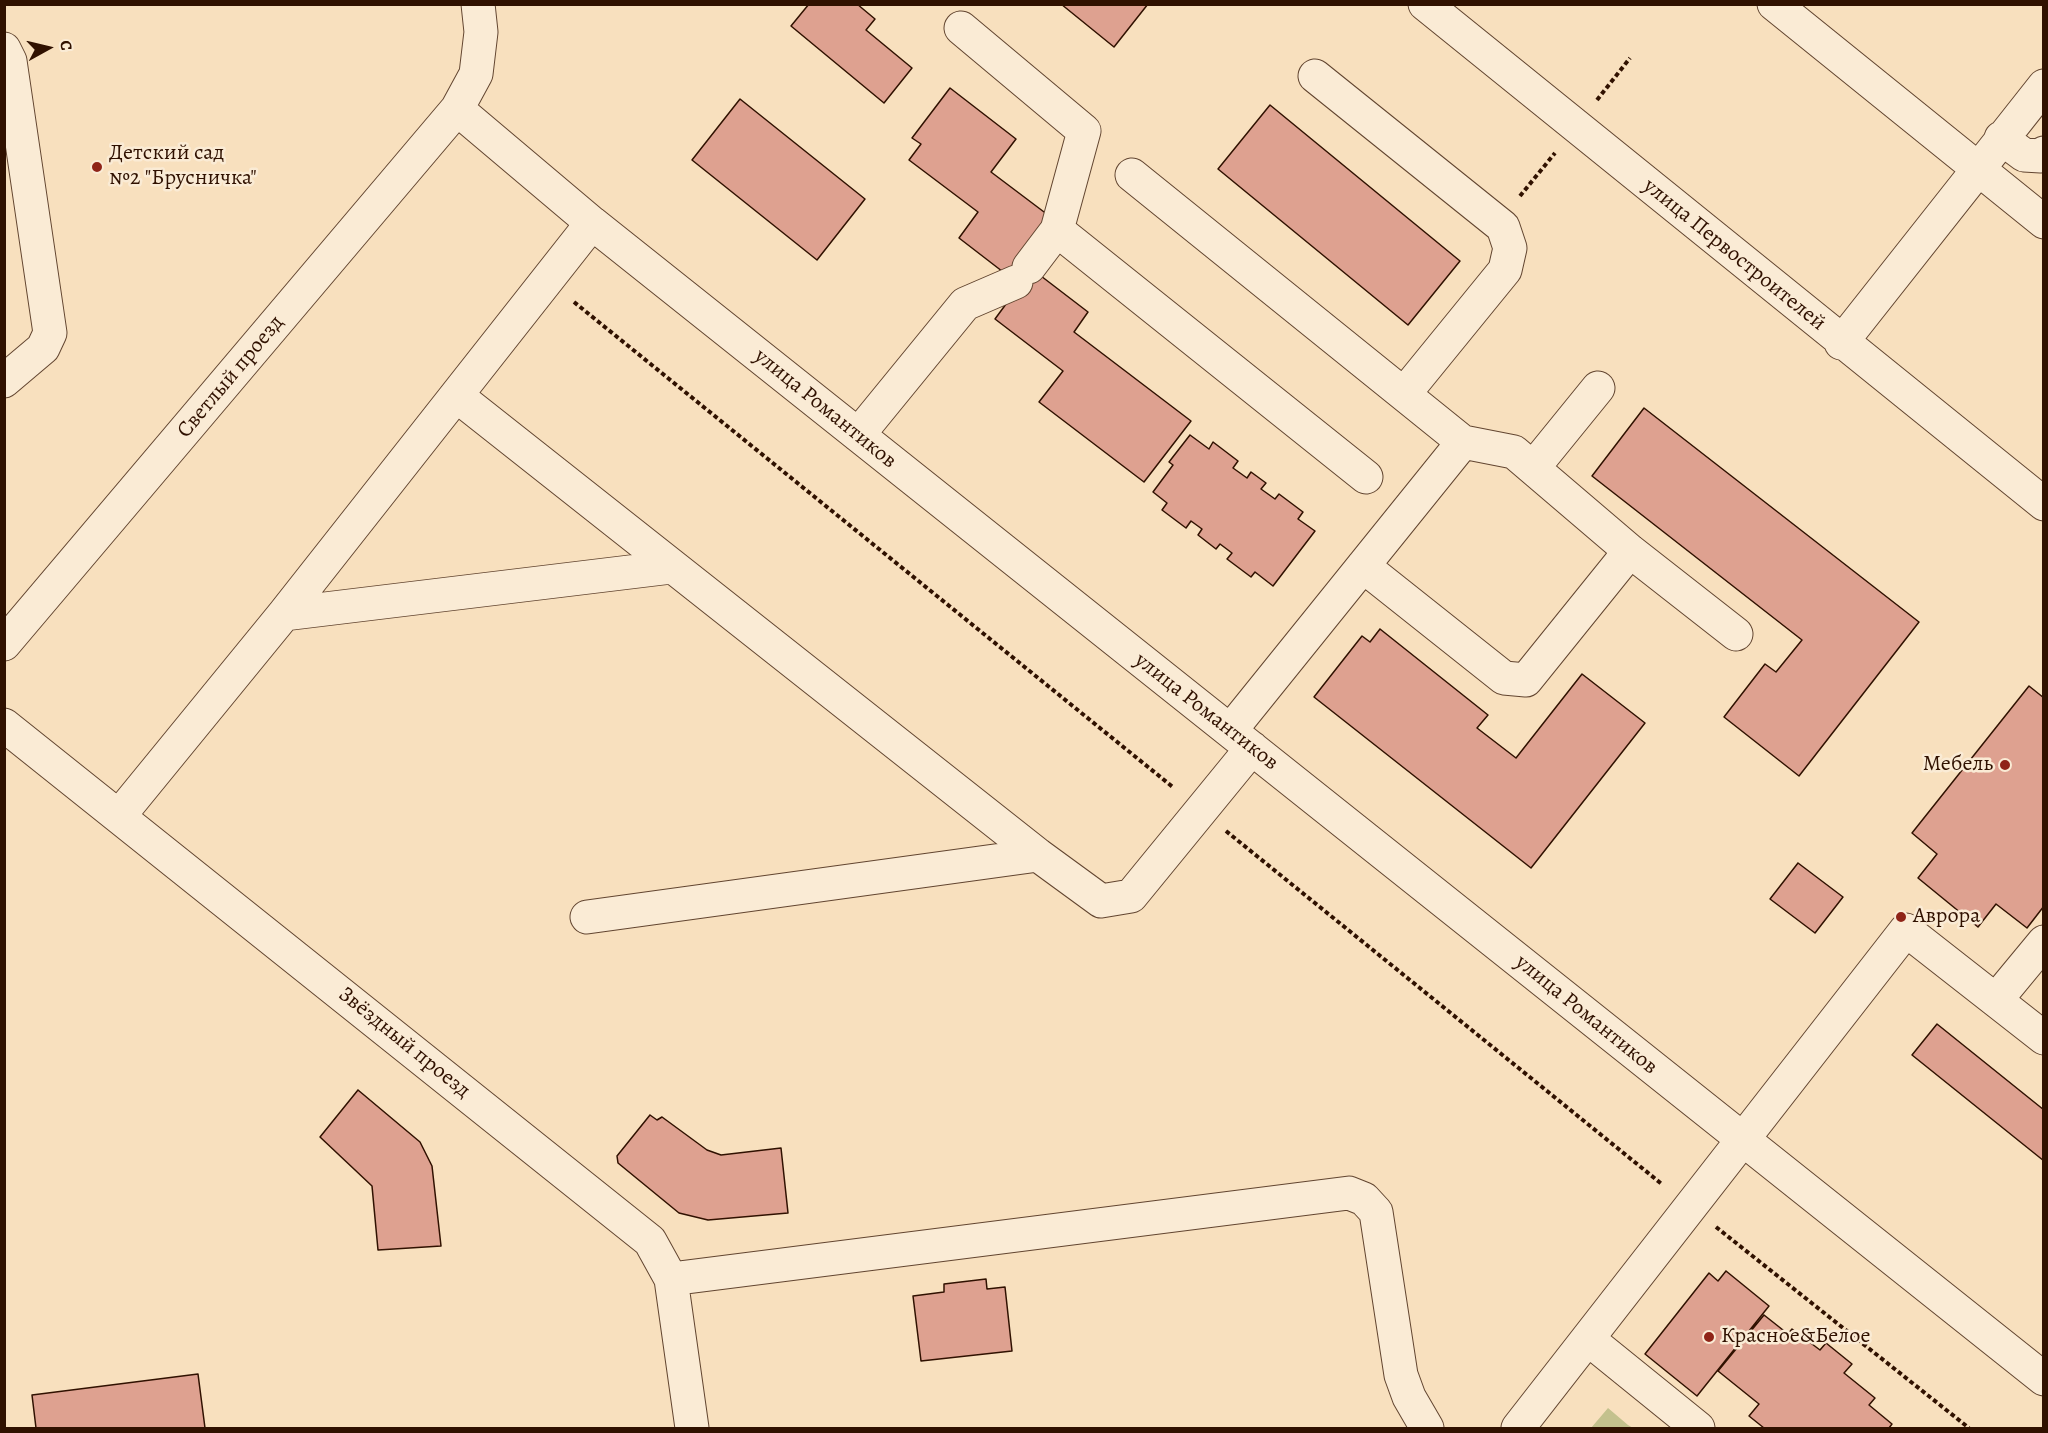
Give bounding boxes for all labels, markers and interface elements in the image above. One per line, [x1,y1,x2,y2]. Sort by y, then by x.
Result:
north arrow [18,18,78,78]
text: С [54,39,77,52]
place label: Детский сад №2 "Брусничка" [109,141,257,192]
marker: Детский сад №2 "Брусничка" [90,160,104,174]
street label: улица Первостроителей [1637,173,1831,337]
street label: Светлый проезд [172,310,290,444]
street label: улица Романтиков [748,343,902,475]
street label: улица Романтиков [1129,648,1283,776]
place label: Мебель [1923,752,1993,778]
marker: Мебель [1998,758,2012,772]
place label: Аврора [1913,904,1980,930]
marker: Аврора [1894,910,1908,924]
street label: улица Романтиков [1509,949,1663,1081]
street label: Звёздный проезд [333,982,475,1104]
place label: Красное&Белое [1721,1324,1870,1350]
marker: Красное&Белое [1702,1330,1716,1344]

